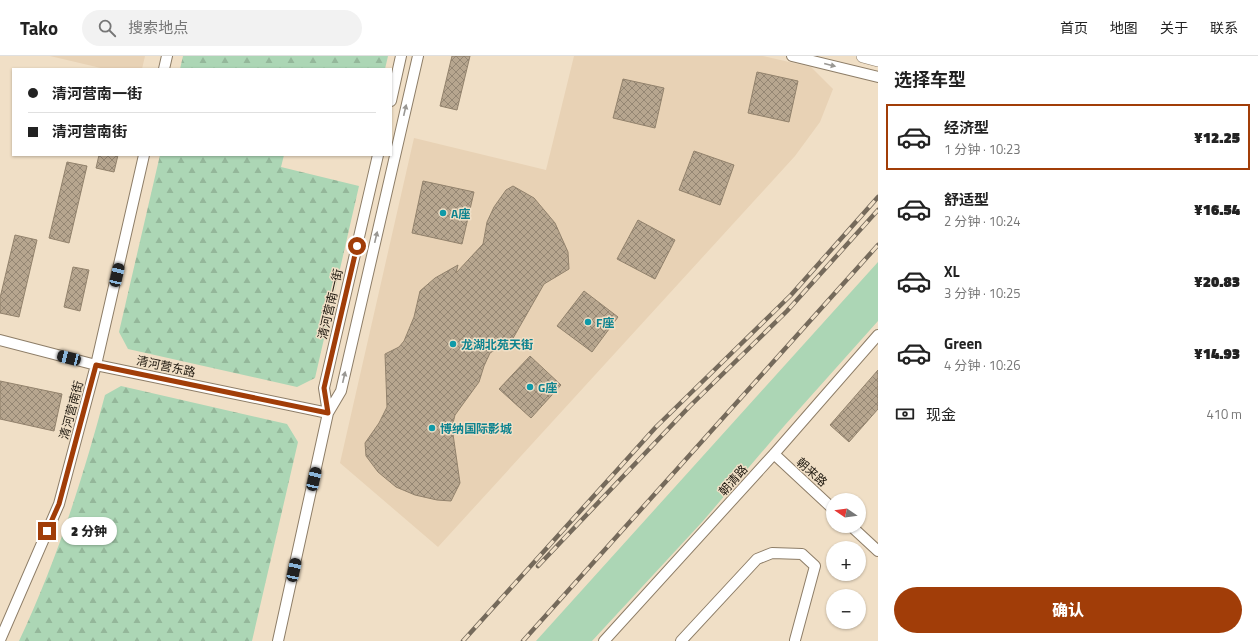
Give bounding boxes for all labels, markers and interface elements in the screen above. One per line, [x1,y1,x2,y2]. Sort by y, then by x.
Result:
search box [82,10,362,46]
text: Tako [20,13,58,42]
text: 搜索地点 [128,16,188,39]
icon: search [96,17,118,39]
text: 首页 [1060,17,1088,38]
text: 地图 [1110,17,1138,38]
text: 关于 [1160,17,1188,38]
text: 联系 [1210,17,1238,38]
one-way arrow [824,63,836,69]
text: 选择车型 [894,66,966,93]
text: 清河营南一街 [52,82,142,105]
one-way arrow [403,104,409,116]
text: 经济型 [944,116,989,139]
icon: car [896,119,932,155]
text: 清河营南街 [52,120,127,143]
text: ¥12.25 [1194,126,1240,149]
text: 1 分钟 · 10:23 [944,139,1021,159]
text: 舒适型 [944,188,989,211]
icon: car [896,191,932,227]
text: ¥16.54 [1194,198,1240,221]
place label: A座 [451,204,470,223]
marker: A座 [438,208,448,218]
text: 2 分钟 · 10:24 [944,211,1021,231]
one-way arrow [374,231,380,243]
route start [348,237,366,255]
text: XL [944,260,960,283]
car [108,262,126,288]
icon: car [896,263,932,299]
street label: 清河营南一街 [313,267,347,341]
text: ¥20.83 [1194,270,1240,293]
text: 3 分钟 · 10:25 [944,283,1021,303]
place label: F座 [596,313,614,332]
marker: F座 [583,317,593,327]
text: Green [944,332,982,355]
place label: 龙湖北苑天街 [461,335,533,354]
icon: car [896,335,932,371]
marker: 龙湖北苑天街 [448,339,458,349]
text: ¥14.93 [1194,342,1240,365]
car [56,349,82,367]
street label: 清河营东路 [135,350,197,382]
text: 4 分钟 · 10:26 [944,355,1021,375]
one-way arrow [341,371,347,383]
place label: G座 [538,378,557,397]
street label: 清河营南街 [54,379,88,441]
marker: G座 [525,382,535,392]
icon: cash [894,403,916,425]
text: 现金 [926,403,956,426]
text: 410 m [1206,404,1242,424]
place label: 博纳国际影城 [440,419,512,438]
marker: 博纳国际影城 [427,423,437,433]
street label: 朝来路 [792,453,832,491]
street label: 朝清路 [714,460,752,500]
car [305,466,323,492]
north arrow [826,493,866,533]
map controls [826,493,866,629]
callout: 2 分钟 [61,517,117,545]
text: 2 分钟 [71,521,107,541]
route end [38,522,56,540]
button: + [826,541,866,581]
car [286,557,302,583]
button: 确认 [894,587,1242,633]
button: − [826,589,866,629]

